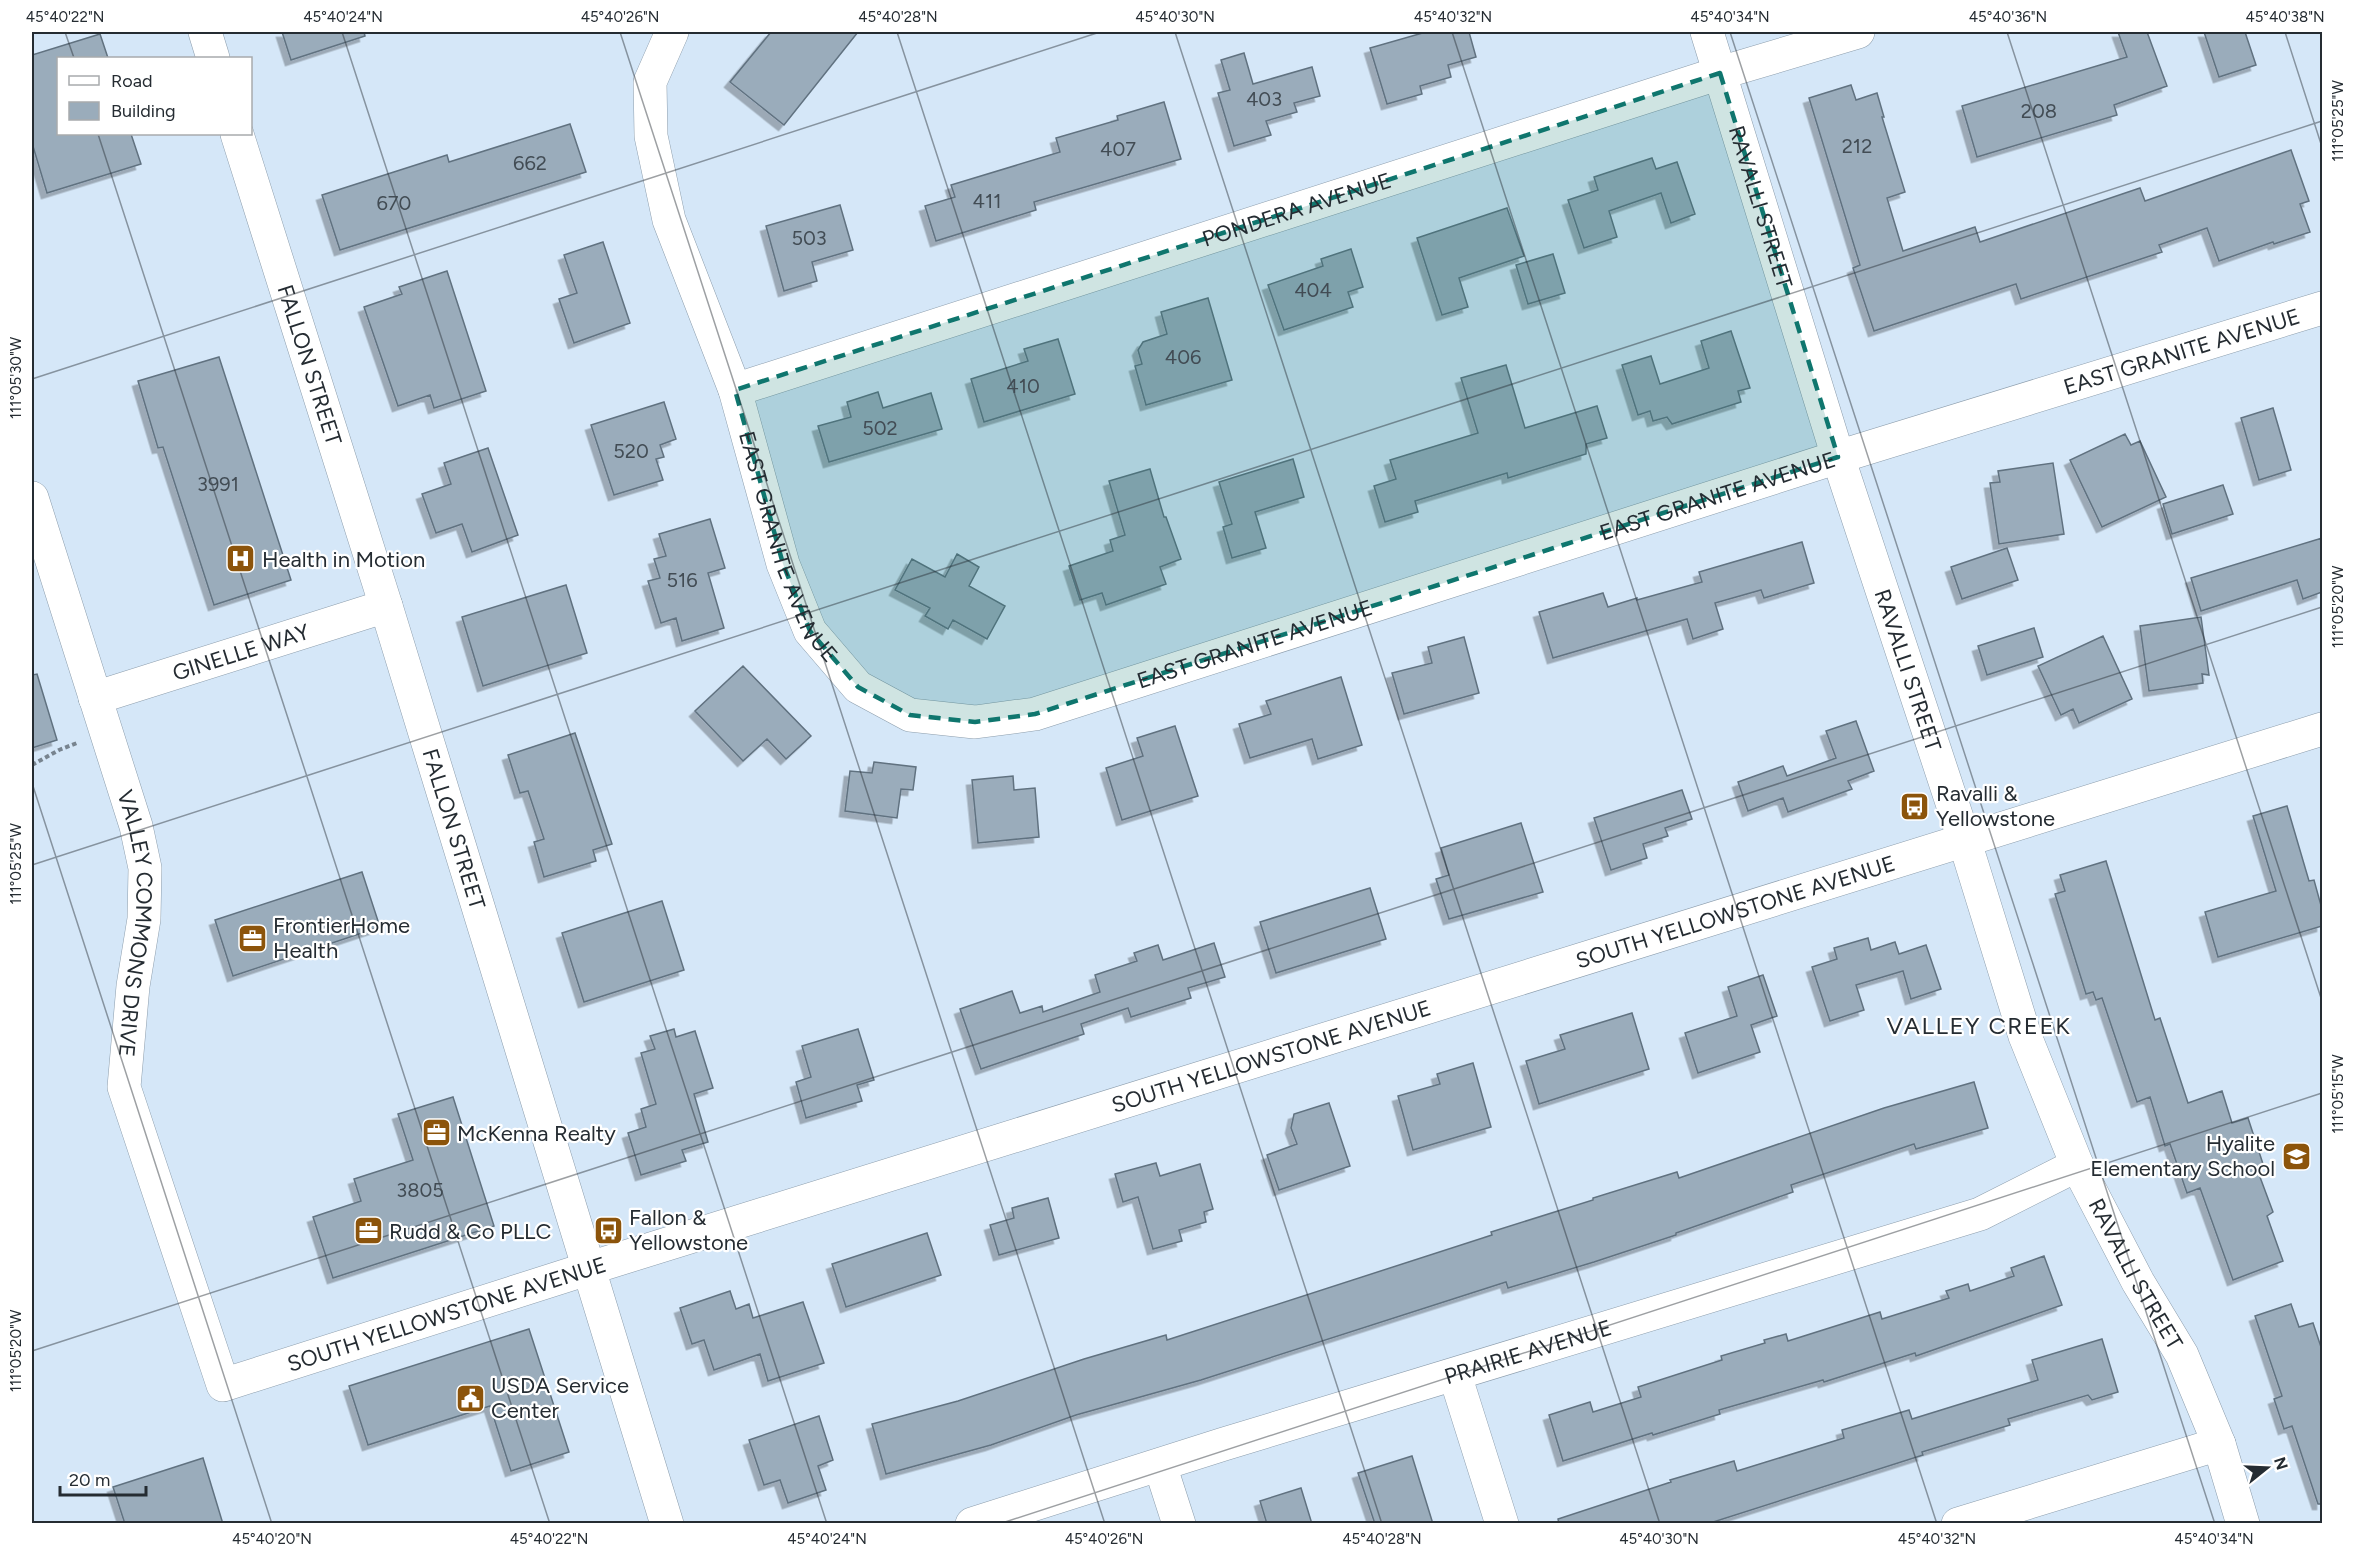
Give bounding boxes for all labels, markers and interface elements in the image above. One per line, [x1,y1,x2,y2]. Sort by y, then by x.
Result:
text: 45°40'22"N [26,8,104,26]
text: 45°40'24"N [303,8,383,26]
text: 45°40'26"N [581,8,659,26]
text: 45°40'28"N [858,8,938,26]
text: 45°40'30"N [1135,8,1215,26]
text: 45°40'32"N [1414,8,1492,26]
text: 45°40'34"N [1690,8,1770,26]
text: 45°40'36"N [1969,8,2047,26]
text: 45°40'38"N [2245,8,2325,26]
legend [57,57,252,135]
text: Road [111,70,152,92]
text: 111°05'25"W [2329,80,2347,162]
house number: 403 [1246,87,1282,111]
house number: 208 [2021,99,2057,123]
text: Building [111,100,176,122]
street label: RAVALLI STREET [1723,122,1799,292]
house number: 212 [1842,134,1872,158]
house number: 407 [1100,137,1136,161]
house number: 662 [513,151,547,175]
street label: PONDERA AVENUE [1199,166,1395,252]
house number: 411 [973,189,1001,213]
house number: 670 [377,191,411,215]
house number: 503 [791,226,827,250]
house number: 404 [1294,278,1332,302]
street label: FALLON STREET [272,281,348,448]
street label: EAST GRANITE AVENUE [2060,302,2303,400]
text: 111°05'30"W [7,336,25,419]
house number: 406 [1165,345,1201,369]
house number: 410 [1006,374,1040,398]
house number: 502 [862,416,898,440]
street label: EAST GRANITE AVENUE [733,428,844,667]
house number: 520 [613,439,649,463]
street label: EAST GRANITE AVENUE [1596,445,1839,546]
house number: 3991 [197,472,239,496]
hospital icon: Health in Motion [225,543,257,575]
place label: Health in Motion [262,546,425,573]
text: 111°05'20"W [2329,565,2347,648]
house number: 516 [666,568,698,592]
street label: RAVALLI STREET [1869,586,1948,754]
street label: EAST GRANITE AVENUE [1133,593,1376,694]
street label: GINELLE WAY [169,617,313,686]
street label: FALLON STREET [417,745,491,912]
place label: Ravalli & Yellowstone [1936,780,2055,832]
street label: VALLEY COMMONS DRIVE [112,786,159,1058]
bus stop icon: Ravalli & Yellowstone [1899,790,1931,822]
text: 111°05'25"W [7,823,25,905]
street label: SOUTH YELLOWSTONE AVENUE [1572,849,1898,974]
place label: FrontierHome Health [273,912,410,964]
office icon: FrontierHome Health [236,922,268,954]
street label: SOUTH YELLOWSTONE AVENUE [1108,994,1434,1118]
district label: VALLEY CREEK [1887,1011,2071,1040]
text: 111°05'15"W [2329,1054,2347,1134]
office icon: McKenna Realty [420,1117,452,1149]
place label: McKenna Realty [457,1120,616,1147]
place label: Hyalite Elementary School [2090,1130,2275,1182]
school or university icon: Hyalite Elementary School [2280,1140,2312,1172]
house number: 3805 [396,1178,444,1202]
street label: RAVALLI STREET [2083,1194,2189,1354]
place label: Fallon & Yellowstone [629,1204,748,1256]
bus stop icon: Fallon & Yellowstone [592,1214,624,1246]
office icon: Rudd & Co PLLC [352,1215,384,1247]
place label: Rudd & Co PLLC [389,1218,552,1245]
street label: SOUTH YELLOWSTONE AVENUE [284,1250,609,1377]
text: 111°05'20"W [7,1309,25,1392]
street label: PRAIRIE AVENUE [1441,1313,1615,1390]
place label: USDA Service Center [491,1372,629,1424]
public building icon: USDA Service Center [454,1382,486,1414]
north arrow [2237,1438,2297,1498]
text: N [2270,1455,2292,1472]
scale bar [60,1459,146,1497]
text: 20 m [69,1469,110,1491]
text: 45°40'20"N [232,1530,312,1548]
text: 45°40'22"N [510,1530,588,1548]
text: 45°40'24"N [787,1530,867,1548]
text: 45°40'26"N [1065,1530,1143,1548]
text: 45°40'28"N [1342,1530,1422,1548]
text: 45°40'30"N [1619,1530,1699,1548]
text: 45°40'32"N [1898,1530,1976,1548]
text: 45°40'34"N [2174,1530,2254,1548]

